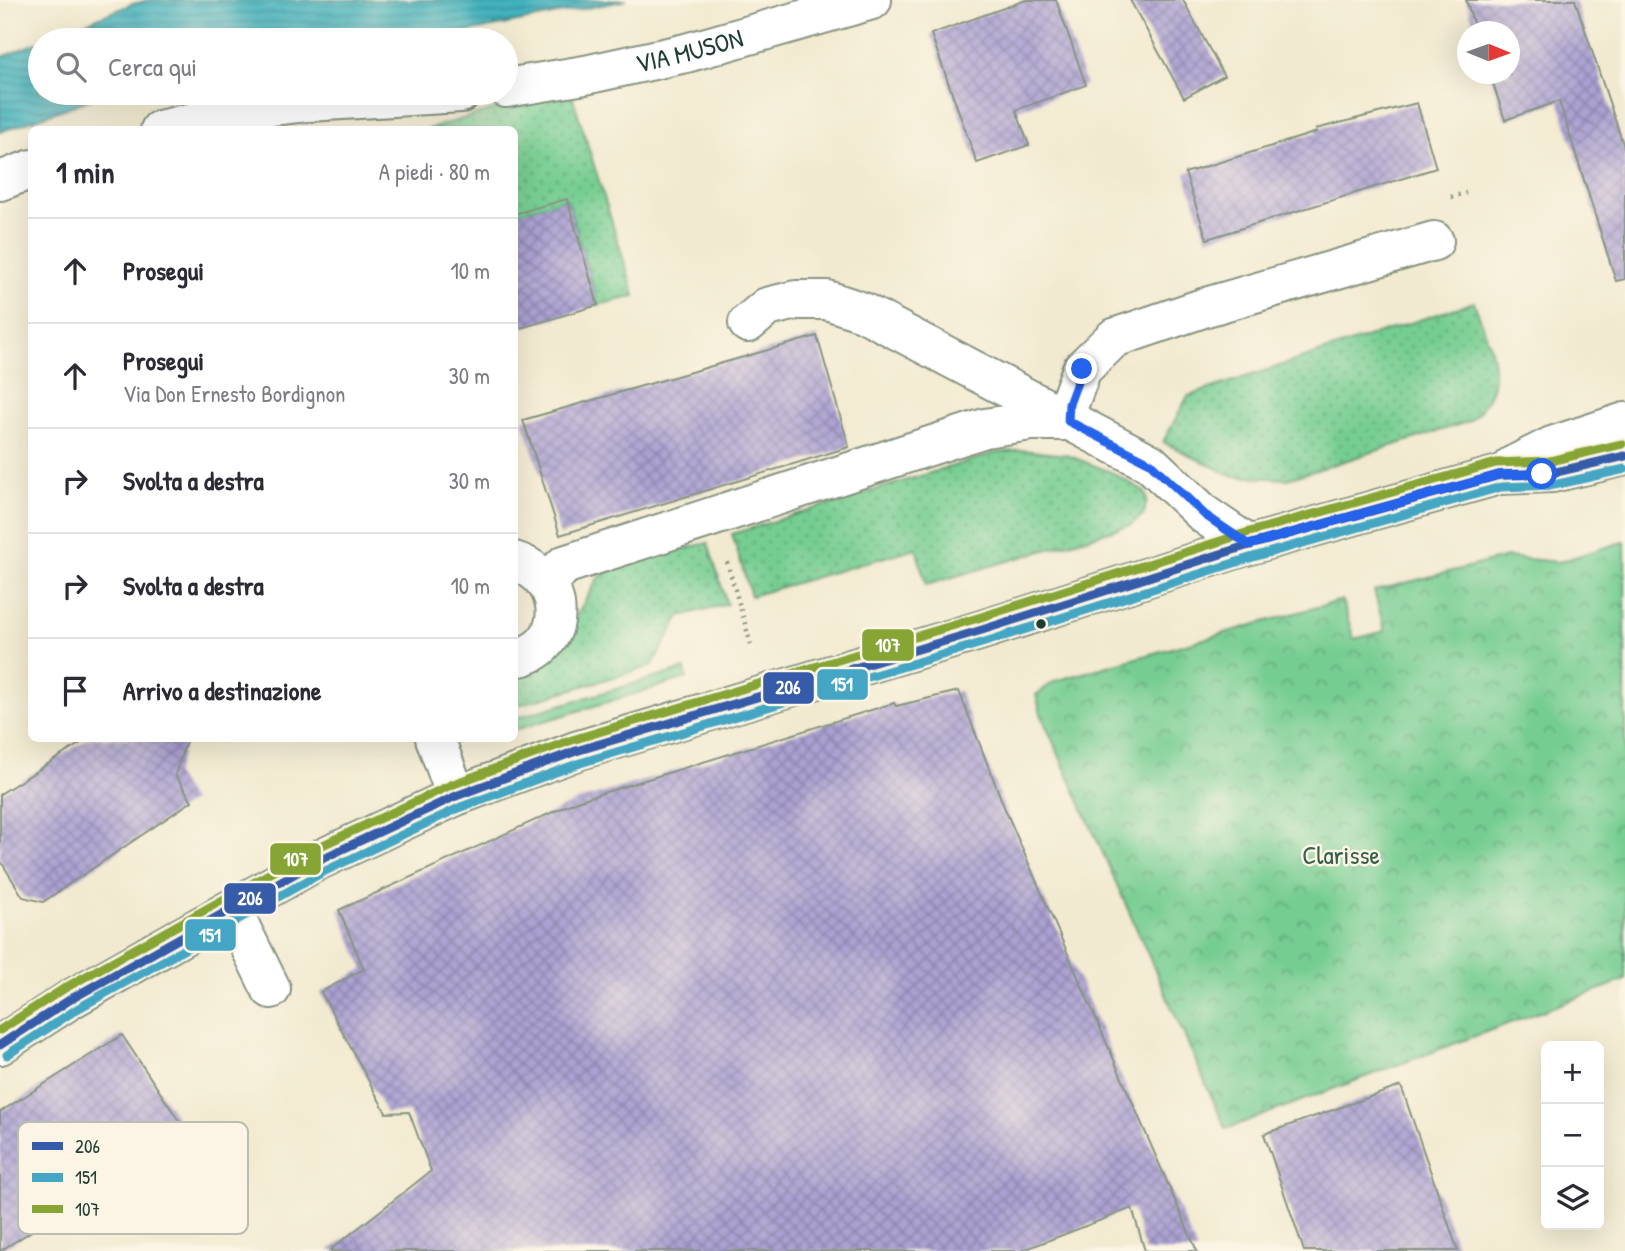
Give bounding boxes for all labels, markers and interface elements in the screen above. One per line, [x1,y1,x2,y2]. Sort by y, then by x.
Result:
street label: VIA MUSON [632,20,747,81]
north arrow [1457,21,1520,84]
search box [28,28,518,105]
icon: search [52,48,90,86]
text: Cerca qui [108,49,197,84]
text: 1 min [56,152,114,192]
text: A piedi · 80 m [379,156,490,187]
icon: ahead [56,252,94,290]
text: Prosegui [123,253,204,288]
text: 10 m [450,255,490,286]
text: Prosegui [123,343,204,378]
route end [1066,353,1097,384]
icon: ahead [56,357,94,395]
text: 30 m [448,360,490,391]
text: Via Don Ernesto Bordignon [123,378,345,409]
route start [1526,458,1557,489]
icon: right [56,462,94,500]
text: Svolta a destra [123,463,264,498]
text: 30 m [448,465,490,496]
icon: right [56,567,94,605]
text: Svolta a destra [123,568,264,603]
text: 10 m [450,570,490,601]
unlabelled marker [1034,617,1048,631]
line badge: 107 [861,628,915,662]
text: 107 [876,632,900,658]
line badge: 151 [816,668,869,701]
line badge: 206 [762,671,815,705]
text: 151 [831,671,853,697]
icon: arrive [56,672,94,710]
text: Arrivo a destinazione [123,673,321,708]
text: 206 [776,674,801,700]
park label: Clarisse [1302,837,1380,872]
line badge: 107 [269,842,322,876]
text: 107 [284,846,308,872]
line badge: 206 [223,882,277,915]
text: 206 [238,885,263,911]
line badge: 151 [184,918,237,952]
text: 151 [199,922,221,948]
map controls [1541,1041,1604,1230]
button: + [1541,1041,1604,1104]
button: − [1541,1104,1604,1167]
legend [18,1122,248,1234]
text: 206 [75,1133,100,1159]
text: 151 [75,1164,97,1190]
button: layers [1541,1167,1604,1230]
text: 107 [75,1196,100,1222]

